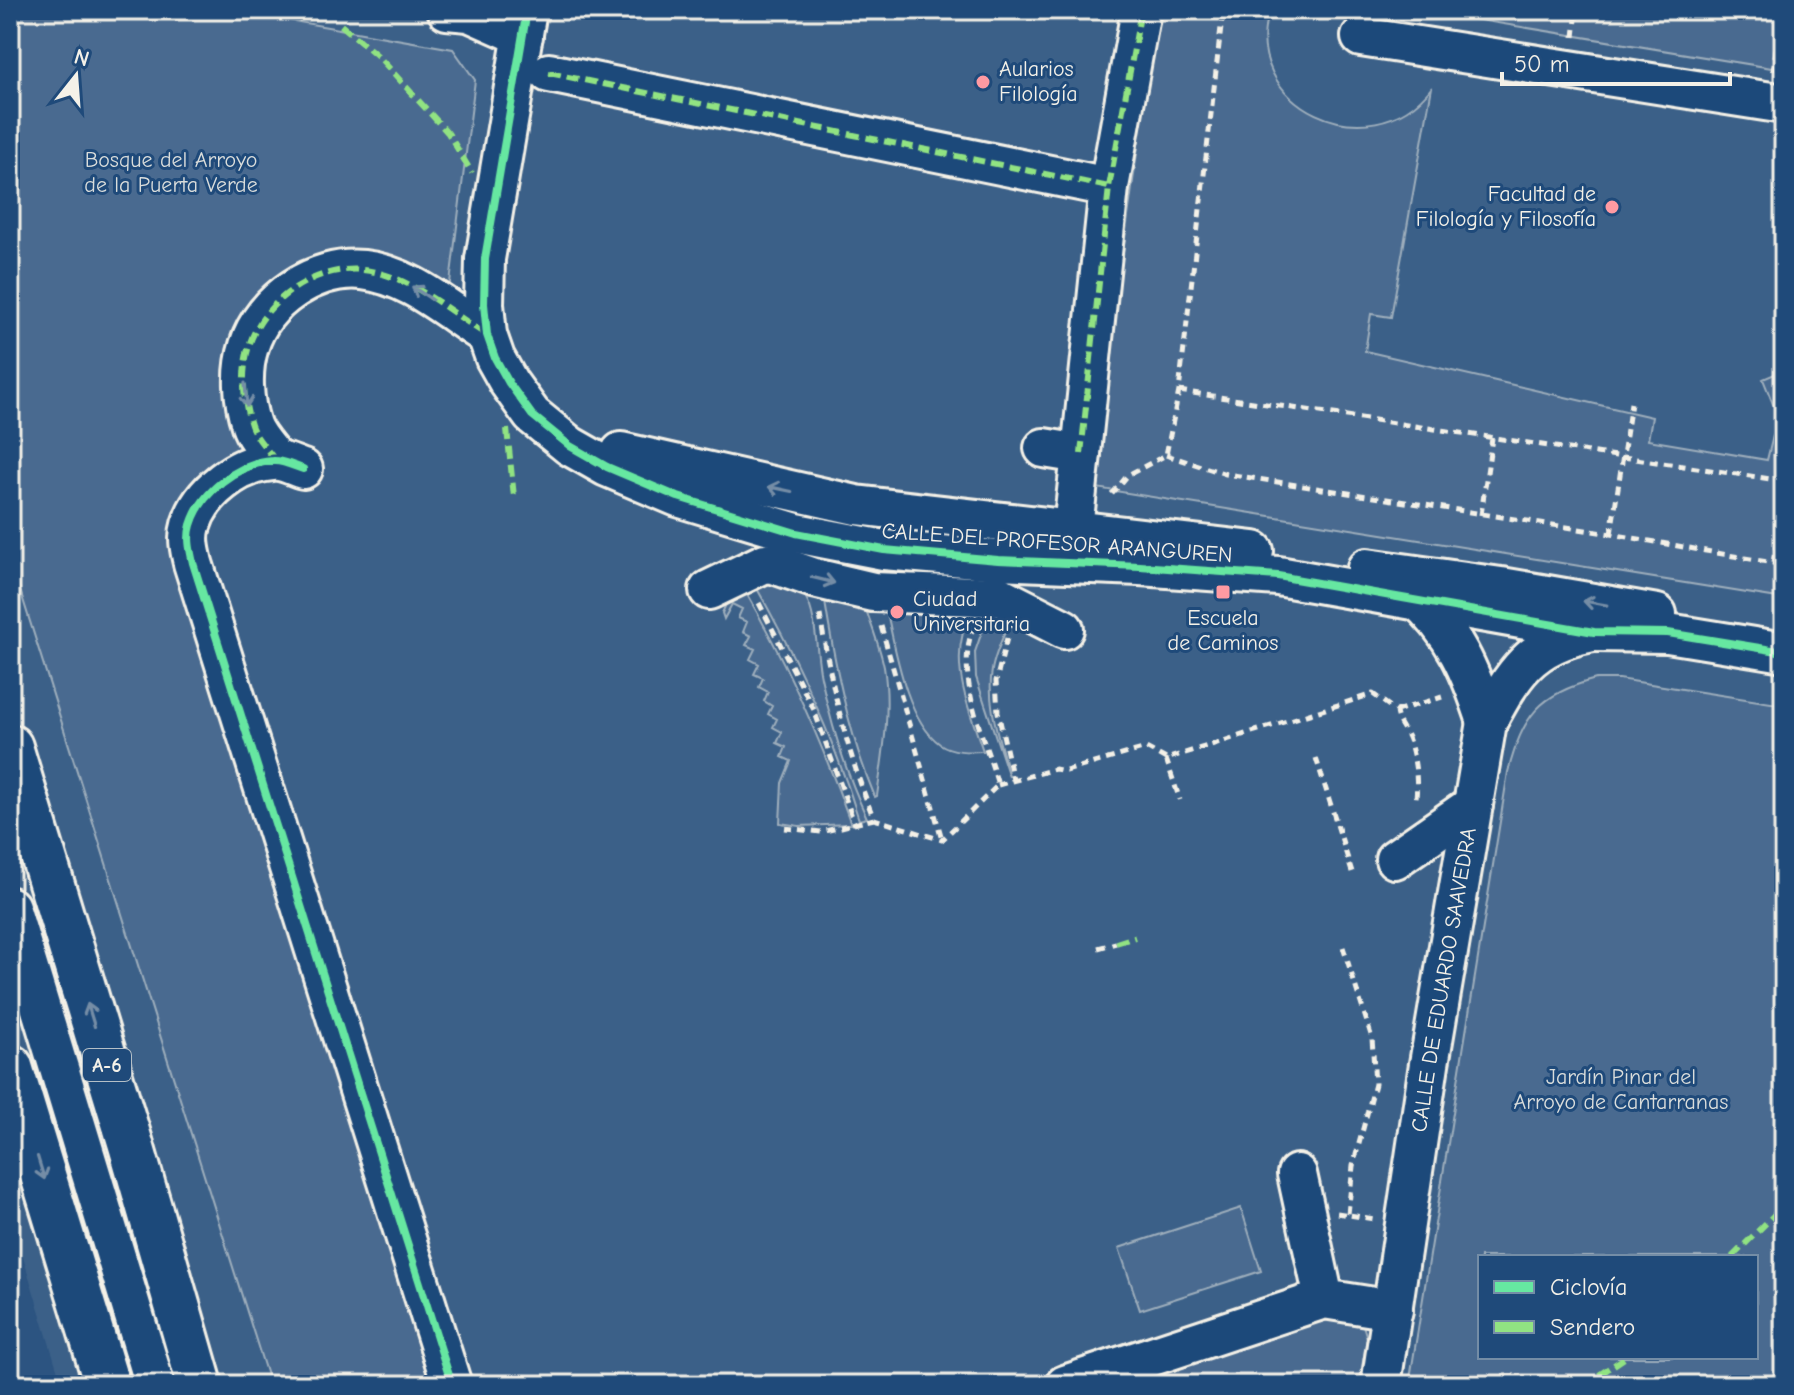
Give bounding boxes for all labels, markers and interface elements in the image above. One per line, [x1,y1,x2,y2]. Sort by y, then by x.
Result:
north arrow [36,36,116,116]
scale bar [1502,36,1730,86]
text: N [71,43,92,72]
text: 50 m [1514,50,1570,78]
place label: Aularios Filología [999,56,1078,107]
marker: Aularios Filología [974,73,992,91]
park label: Bosque del Arroyo de la Puerta Verde [84,147,258,198]
place label: Facultad de Filología y Filosofía [1416,181,1596,232]
marker: Facultad de Filología y Filosofía [1603,198,1621,216]
one-way arrow [411,284,433,301]
one-way arrow [238,381,253,408]
one-way arrow [767,481,793,496]
street label: CALLE DEL PROFESOR ARANGUREN [881,518,1233,568]
one-way arrow [810,573,835,588]
marker: Escuela de Caminos [1214,583,1232,601]
place label: Ciudad Universitaria [913,586,1030,637]
one-way arrow [1583,594,1608,609]
marker: Ciudad Universitaria [888,603,906,621]
place label: Escuela de Caminos [1168,605,1278,656]
street label: CALLE DE EDUARDO SAAVEDRA [1406,825,1482,1134]
one-way arrow [83,1002,98,1027]
road number: A-6 [83,1049,131,1081]
park label: Jardín Pinar del Arroyo de Cantarranas [1513,1064,1729,1115]
one-way arrow [35,1155,49,1180]
legend [1478,1255,1758,1359]
text: Ciclovía [1550,1273,1627,1301]
text: Sendero [1550,1313,1635,1341]

